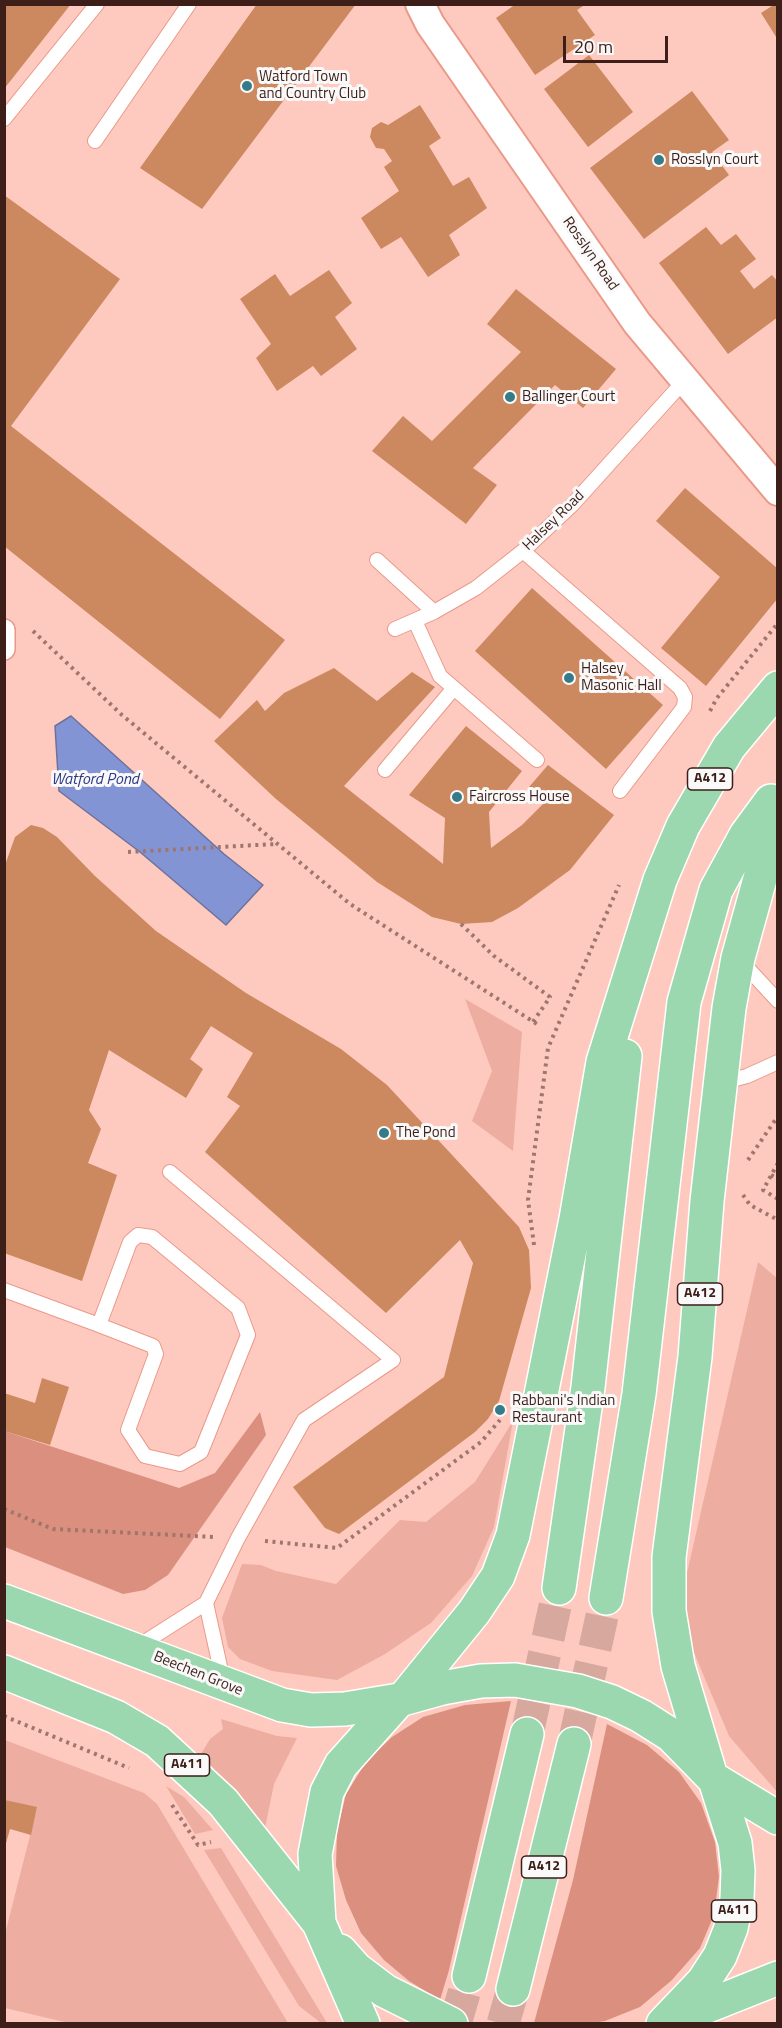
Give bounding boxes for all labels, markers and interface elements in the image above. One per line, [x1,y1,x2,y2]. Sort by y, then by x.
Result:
scale bar [566,24,671,62]
text: 20 m [574,33,613,60]
place label: Watford Town and Country Club [259,68,366,103]
marker: Watford Town and Country Club [240,79,254,93]
place label: Rosslyn Court [671,151,758,169]
marker: Rosslyn Court [652,153,666,167]
street label: Rosslyn Road [558,214,622,294]
place label: Ballinger Court [522,388,615,406]
marker: Ballinger Court [503,390,517,404]
street label: Halsey Road [519,487,589,555]
place label: Halsey Masonic Hall [581,660,662,695]
marker: Halsey Masonic Hall [562,671,576,685]
road number: A412 [688,768,732,790]
water label: Watford Pond [51,770,139,790]
place label: Faircross House [469,788,569,806]
marker: Faircross House [450,790,464,804]
place label: The Pond [396,1124,456,1142]
marker: The Pond [377,1126,391,1140]
road number: A412 [678,1283,722,1305]
place label: Rabbani's Indian Restaurant [512,1392,615,1427]
marker: Rabbani's Indian Restaurant [493,1403,507,1417]
street label: Beechen Grove [151,1648,245,1700]
road number: A411 [164,1754,210,1776]
road number: A412 [522,1856,566,1878]
road number: A411 [712,1900,756,1922]

